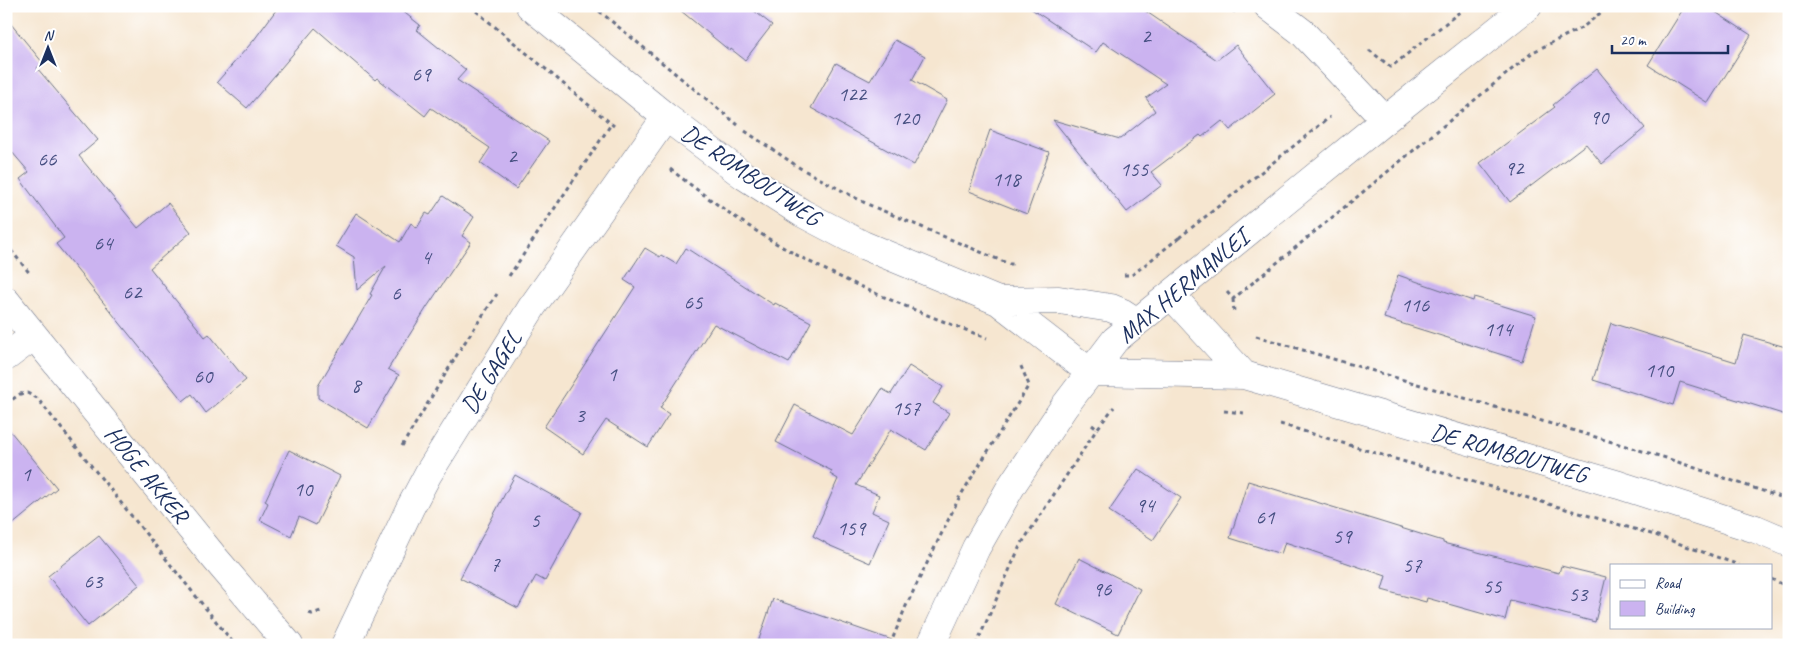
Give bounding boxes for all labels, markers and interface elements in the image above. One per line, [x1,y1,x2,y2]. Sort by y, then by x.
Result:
north arrow [22,22,72,72]
scale bar [1612,22,1729,54]
house number: 2 [1141,23,1152,49]
text: N [44,27,55,44]
text: 20 m [1620,31,1647,50]
house number: 69 [412,61,432,87]
house number: 122 [838,81,868,107]
house number: 90 [1590,104,1610,130]
house number: 120 [891,105,921,131]
street label: DE ROMBOUTWEG [676,117,828,234]
house number: 2 [507,143,518,169]
house number: 66 [38,146,57,172]
house number: 92 [1505,155,1525,181]
house number: 155 [1120,156,1150,182]
house number: 118 [992,166,1023,192]
street label: MAX HERMANLEI [1111,219,1259,349]
house number: 64 [94,230,115,256]
house number: 4 [421,244,433,270]
house number: 62 [123,279,143,305]
house number: 6 [391,280,401,306]
house number: 65 [684,289,704,315]
house number: 116 [1401,292,1430,318]
house number: 114 [1484,316,1515,342]
street label: DE GAGEL [454,325,528,419]
house number: 110 [1645,357,1675,383]
house number: 1 [607,361,618,387]
house number: 60 [194,363,214,389]
house number: 8 [351,372,363,398]
house number: 157 [892,395,922,421]
house number: 3 [575,402,586,428]
street label: DE ROMBOUTWEG [1427,416,1593,490]
street label: HOGE AKKER [99,419,197,530]
house number: 1 [21,461,32,487]
house number: 10 [294,476,314,502]
house number: 94 [1136,492,1157,518]
house number: 61 [1256,504,1276,530]
house number: 5 [530,507,541,533]
house number: 159 [837,515,867,541]
house number: 59 [1333,523,1353,549]
house number: 7 [490,551,501,577]
house number: 57 [1403,552,1423,578]
legend [1610,564,1772,628]
house number: 63 [84,568,104,594]
house number: 55 [1483,573,1503,599]
text: Road [1655,574,1682,593]
house number: 96 [1093,576,1112,602]
house number: 53 [1569,581,1589,607]
text: Building [1655,600,1695,619]

